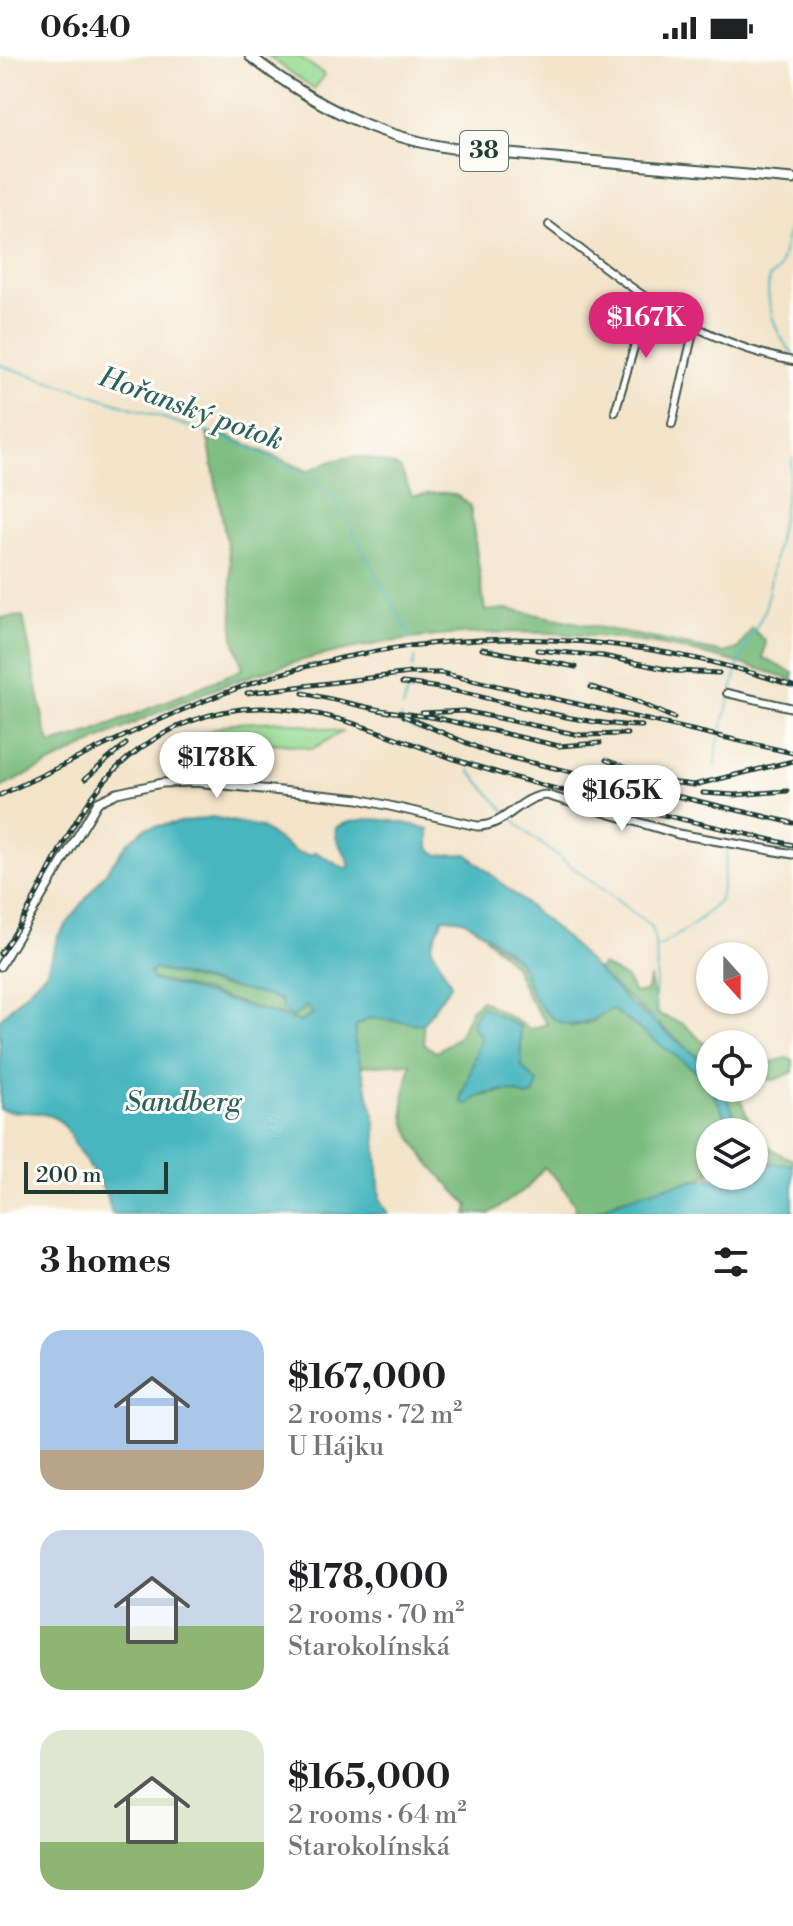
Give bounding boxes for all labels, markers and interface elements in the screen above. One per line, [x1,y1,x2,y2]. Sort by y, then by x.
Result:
text: 06:40 [40,9,131,47]
road number: 38 [460,131,508,171]
pin: $167K [590,292,702,360]
text: $167K [607,302,685,334]
water label: Hořanský potok [93,359,288,459]
pin: $178K [161,732,273,800]
text: $178K [177,742,257,774]
pin: $165K [566,765,678,833]
text: $165K [582,775,662,807]
north arrow [696,942,768,1014]
map controls [696,942,768,1190]
button: locate [696,1030,768,1102]
water label: Sandberg [125,1085,243,1120]
button: layers [696,1118,768,1190]
scale bar [24,1158,168,1194]
text: 200 m [36,1162,102,1189]
icon: filters [709,1240,753,1284]
text: 3 homes [40,1241,171,1283]
text: $167,000 [288,1357,446,1399]
icon: home [104,1362,200,1458]
text: 2 rooms · 72 m² [288,1399,462,1431]
text: U Hájku [288,1431,384,1463]
text: $178,000 [288,1557,448,1599]
icon: home [104,1562,200,1658]
text: 2 rooms · 70 m² [288,1599,464,1631]
text: Starokolínská [288,1631,450,1663]
text: $165,000 [288,1757,450,1799]
icon: home [104,1762,200,1858]
text: 2 rooms · 64 m² [288,1799,467,1831]
text: Starokolínská [288,1831,450,1863]

